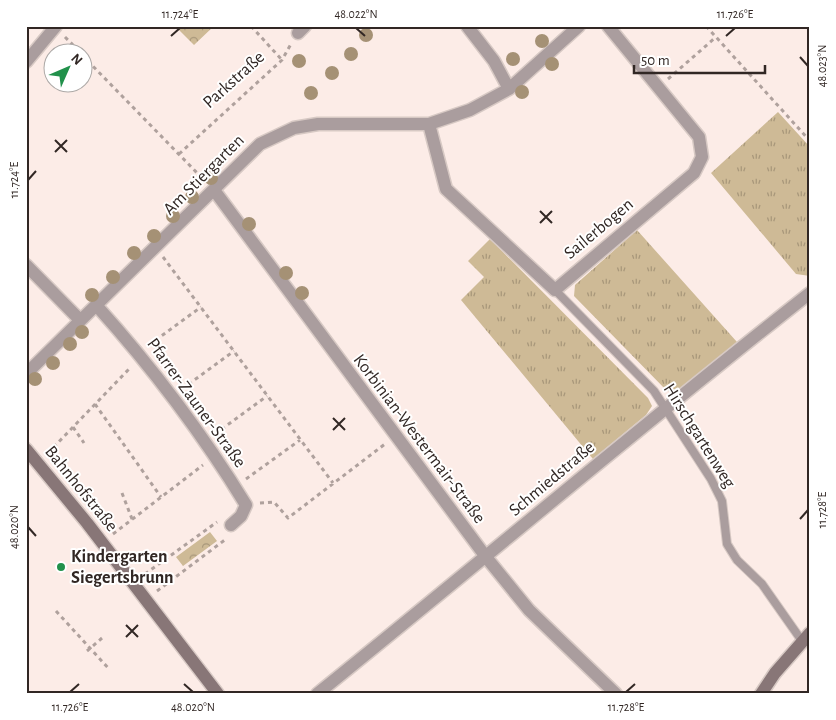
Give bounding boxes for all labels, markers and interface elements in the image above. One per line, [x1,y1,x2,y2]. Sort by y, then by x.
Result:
text: 11.724°E [162,8,198,20]
text: 48.022°N [334,8,378,20]
text: 11.726°E [717,8,753,20]
north arrow [42,42,92,92]
scale bar [634,42,765,74]
text: 48.023°N [816,45,828,87]
street label: Parkstraße [200,48,268,112]
text: N [68,51,85,68]
text: 50 m [641,53,670,68]
street label: Am Stiergarten [160,131,248,219]
text: 11.724°E [8,162,20,198]
street label: Sailerbogen [561,195,637,263]
street label: Pfarrer-Zauner-Straße [143,335,249,471]
street label: Korbinian-Westermair-Straße [350,351,488,527]
street label: Hirschgartenweg [660,381,738,492]
street label: Schmiedstraße [506,438,598,520]
street label: Bahnhofstraße [41,443,121,535]
text: 11.728°E [816,492,828,528]
text: 48.020°N [8,505,20,549]
place label: Kindergarten Siegertsbrunn [71,548,174,587]
marker: Kindergarten Siegertsbrunn [55,561,67,573]
text: 11.726°E [52,701,88,713]
text: 48.020°N [171,701,215,713]
text: 11.728°E [608,701,644,713]

